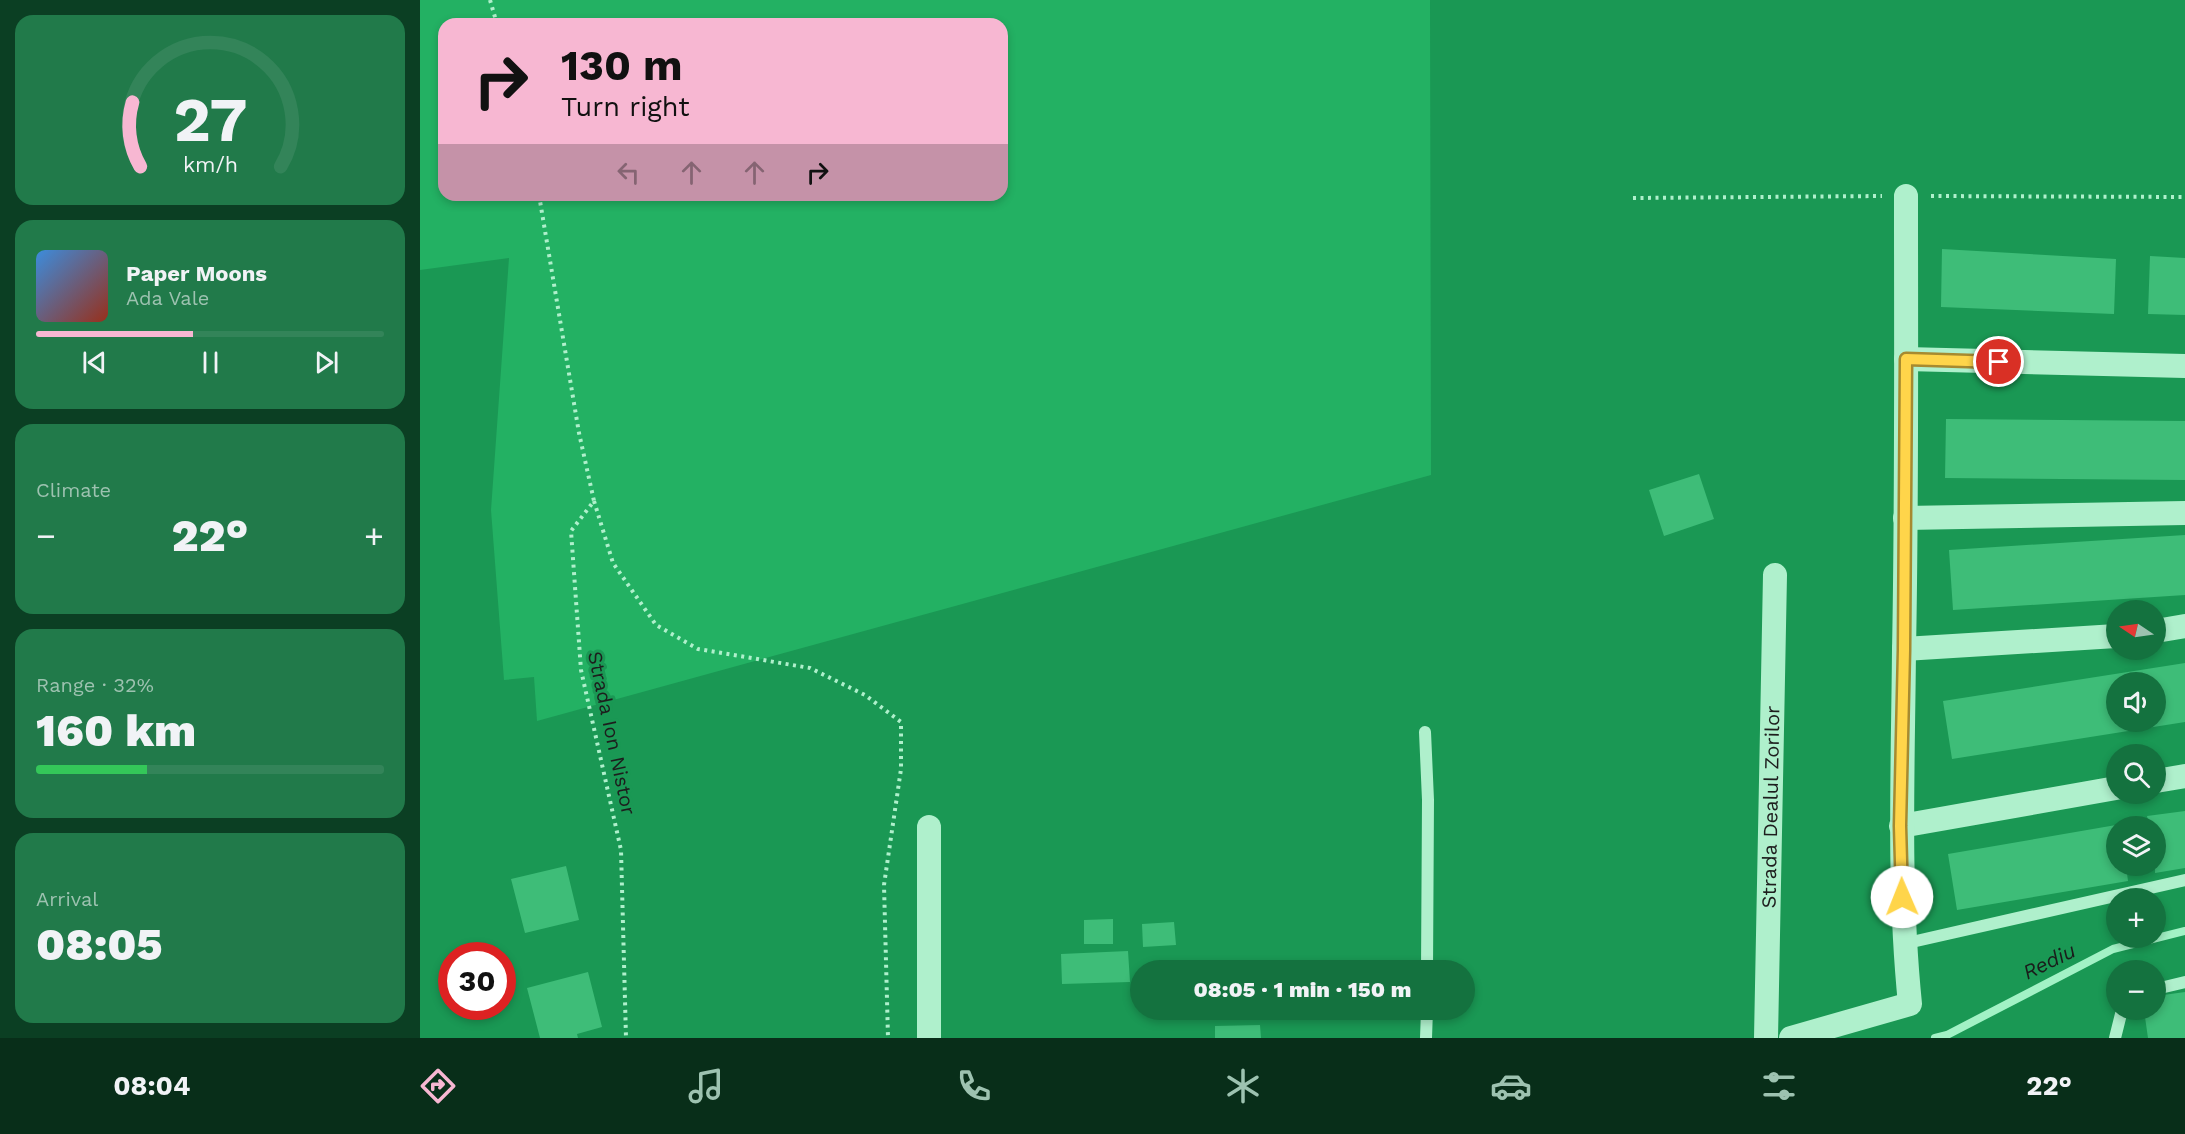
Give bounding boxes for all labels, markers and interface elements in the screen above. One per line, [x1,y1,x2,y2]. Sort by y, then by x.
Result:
text: 130 m [561,41,683,90]
icon: right [462,42,540,120]
text: 27 [173,83,247,156]
text: Turn right [561,91,690,123]
text: km/h [182,152,238,177]
icon: left [612,156,645,189]
icon: ahead [675,156,708,189]
icon: ahead [738,156,771,189]
icon: right [801,156,834,189]
text: Paper Moons [126,261,267,286]
text: Ada Vale [126,286,209,310]
pin [1973,336,2024,387]
icon: arrive [1982,345,2015,378]
icon: previous [78,346,111,379]
icon: pause [194,346,227,379]
icon: next [310,346,343,379]
text: Climate [36,478,111,502]
text: 22° [172,509,248,562]
text: − [36,516,56,555]
text: + [364,516,384,555]
north arrow [2106,600,2166,660]
map controls [2106,600,2166,1020]
street label: Strada Ion Nistor [583,649,641,817]
button: sound [2106,672,2166,732]
text: Range · 32% [36,673,154,697]
text: 160 km [36,704,196,757]
street label: Strada Dealul Zorilor [1757,706,1784,909]
button: search [2106,744,2166,804]
button: layers [2106,816,2166,876]
position arrow [1870,865,1934,929]
text: Arrival [36,887,98,911]
button: + [2106,888,2166,948]
text: 08:05 [36,918,163,971]
water label: Rediu [2018,938,2080,984]
speed limit sign: 30 [438,942,516,1020]
button: − [2106,960,2166,1020]
text: 08:05 · 1 min · 150 m [1194,977,1412,1002]
icon: directions [417,1065,459,1107]
icon: music [685,1065,727,1107]
icon: phone [953,1065,995,1107]
icon: climate [1222,1065,1264,1107]
icon: car [1490,1065,1532,1107]
icon: filters [1758,1065,1800,1107]
text: 08:04 [113,1070,190,1102]
text: 22° [2026,1070,2072,1102]

